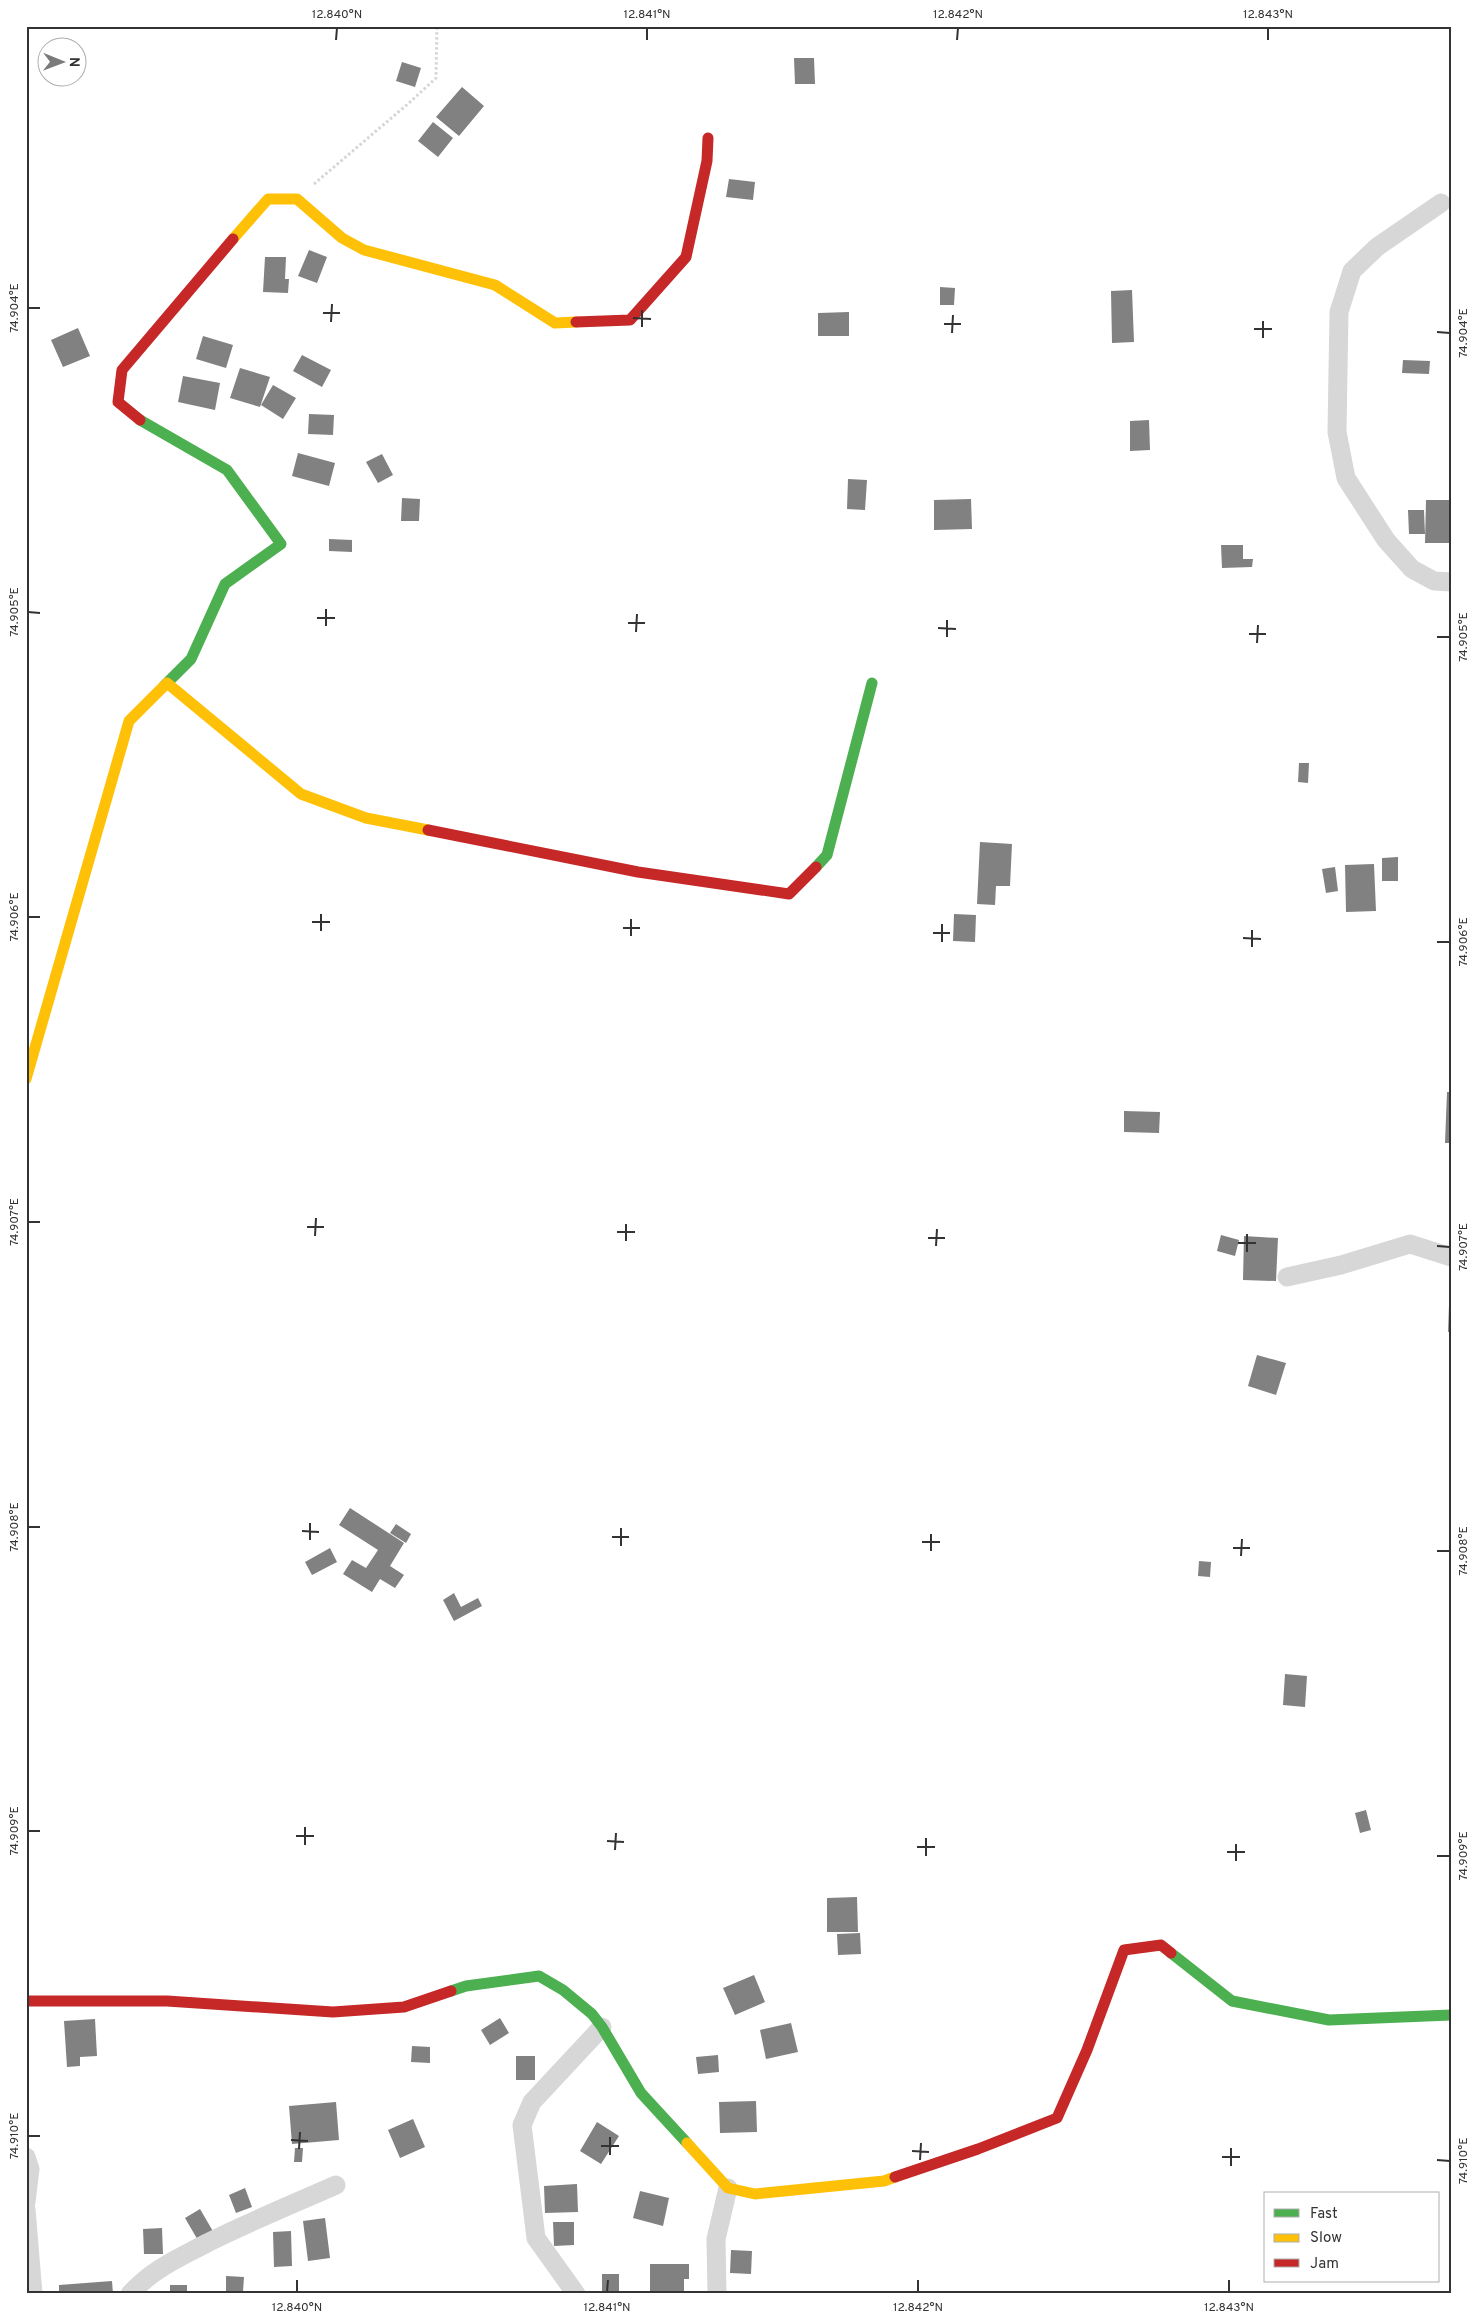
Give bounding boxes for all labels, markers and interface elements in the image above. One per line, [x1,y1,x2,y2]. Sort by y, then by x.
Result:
text: 12.840°N [312,7,362,23]
text: 12.841°N [623,7,671,23]
text: 12.842°N [933,7,983,23]
text: 12.843°N [1243,7,1293,23]
north arrow [38,38,88,88]
text: N [65,57,82,67]
text: 74.904°E [7,283,23,333]
text: 74.904°E [1456,308,1472,358]
text: 74.905°E [7,587,23,637]
text: 74.905°E [1456,612,1472,662]
text: 74.906°E [7,892,23,942]
text: 74.906°E [1456,917,1472,967]
text: 74.907°E [7,1198,23,1246]
text: 74.907°E [1456,1223,1472,1271]
text: 74.908°E [7,1502,23,1552]
text: 74.908°E [1456,1526,1472,1576]
text: 74.909°E [7,1806,23,1856]
text: 74.909°E [1456,1831,1472,1881]
text: 74.910°E [7,2113,23,2159]
text: 74.910°E [1456,2138,1472,2184]
legend [1264,2192,1440,2282]
text: Fast [1310,2205,1338,2224]
text: Slow [1310,2229,1342,2248]
text: Jam [1310,2255,1339,2274]
text: 12.840°N [272,2300,322,2316]
text: 12.841°N [583,2300,631,2316]
text: 12.842°N [893,2300,943,2316]
text: 12.843°N [1204,2300,1254,2316]

